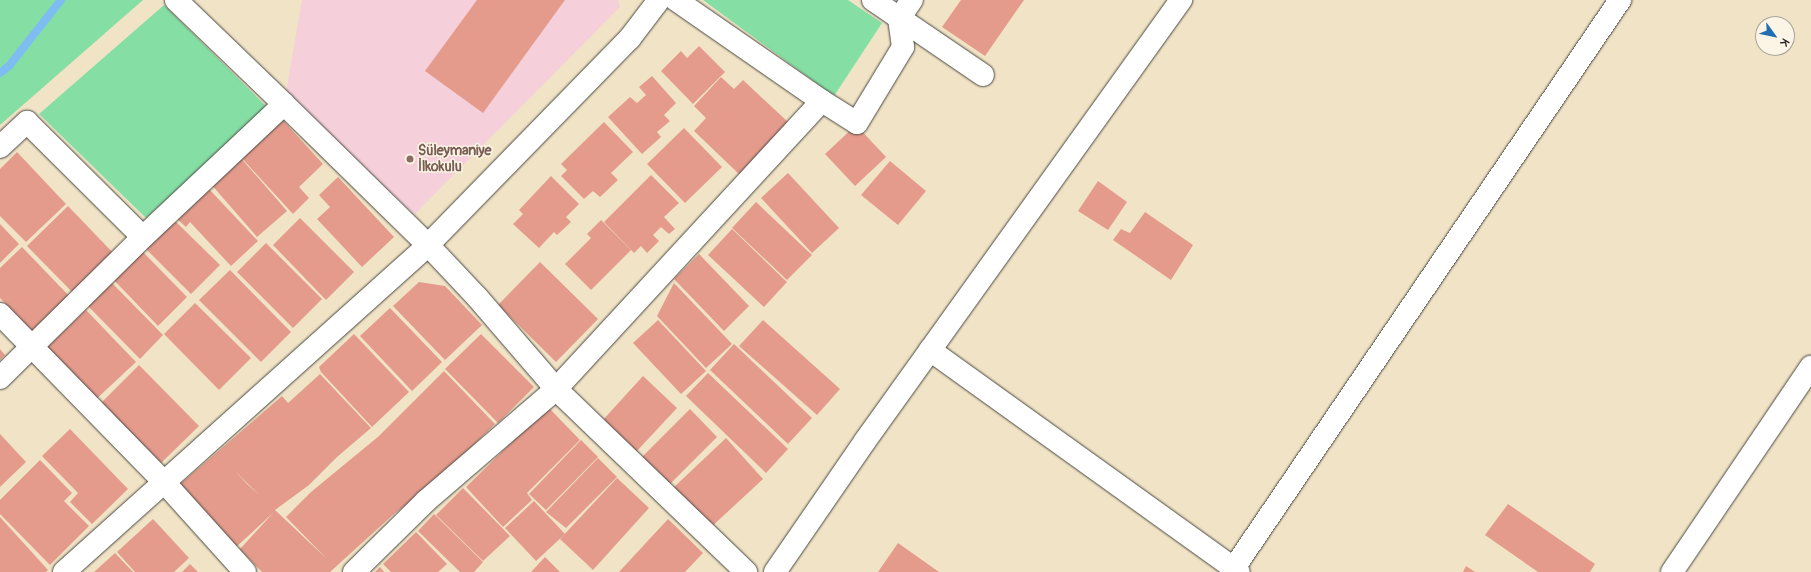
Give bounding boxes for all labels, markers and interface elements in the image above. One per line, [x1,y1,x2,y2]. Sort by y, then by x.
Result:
north arrow [1755,16,1795,56]
text: K [1777,36,1792,49]
place label: Süleymaniye İlkokulu [418,143,491,176]
marker: Süleymaniye İlkokulu [405,154,415,164]

